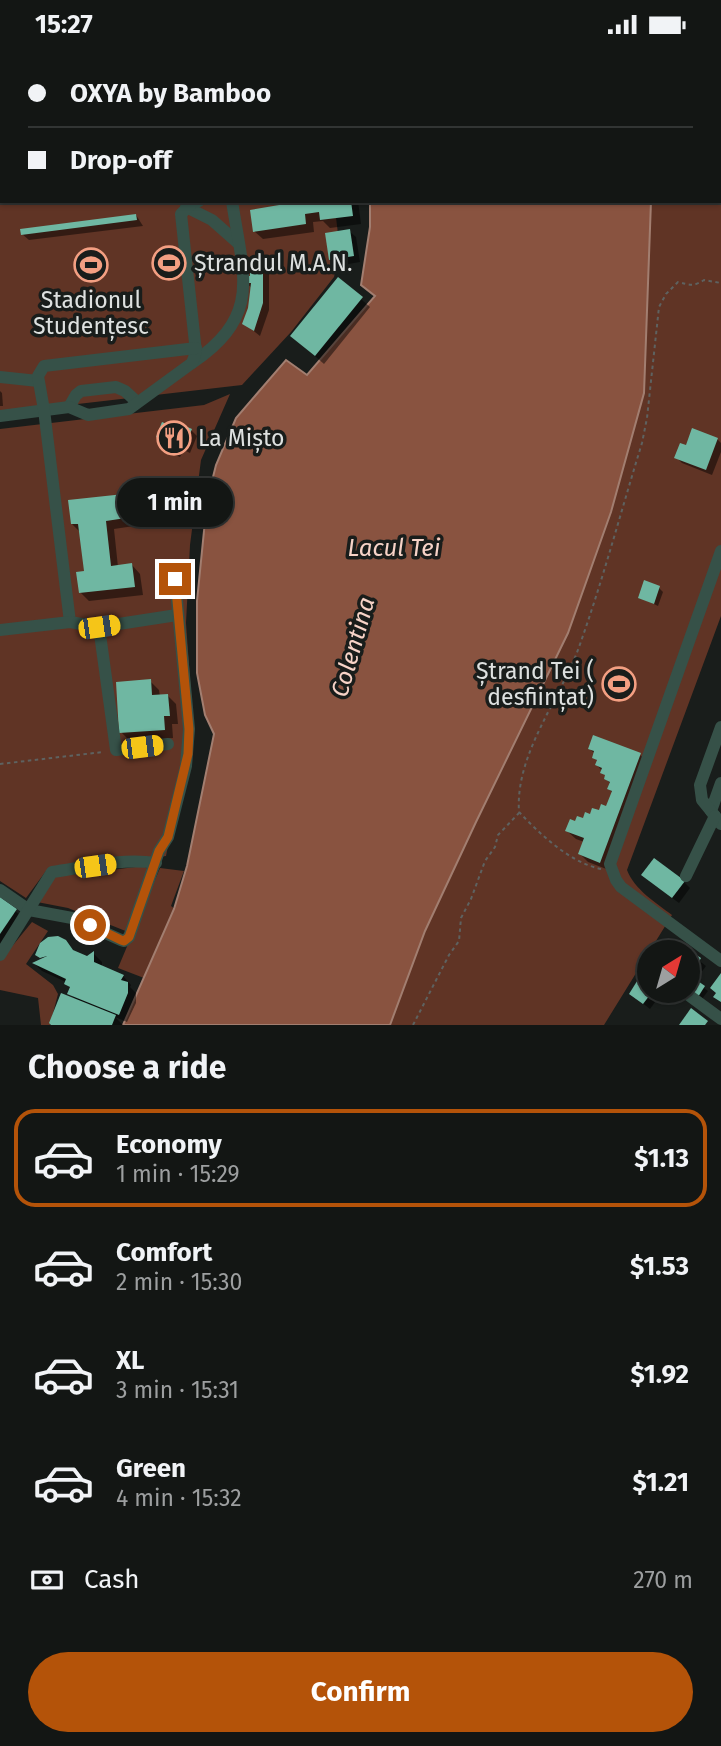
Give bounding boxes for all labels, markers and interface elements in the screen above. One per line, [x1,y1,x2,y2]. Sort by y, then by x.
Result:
text: 15:27 [35,9,93,40]
text: OXYA by Bamboo [70,78,271,109]
text: Drop-off [70,145,172,176]
sports icon: Ștrandul M.A.N. [150,244,188,282]
sports icon: Stadionul Studențesc [72,246,110,284]
place label: Ștrandul M.A.N. [194,249,352,278]
place label: Stadionul Studențesc [33,286,149,341]
restaurant icon: La Mișto [155,419,193,457]
place label: La Mișto [198,424,284,453]
callout: 1 min [117,477,233,526]
text: 1 min [147,488,203,516]
water label: Lacul Tei [348,534,441,562]
route end [159,563,191,595]
water label: Colentina [325,594,381,700]
car [77,614,122,640]
place label: Ștrand Tei ( desființat) [476,657,594,712]
sports icon: Ștrand Tei ( desființat) [600,665,638,703]
car [120,734,165,760]
car [73,853,118,879]
route start [74,909,106,941]
north arrow [637,940,700,1003]
map controls [637,940,700,1003]
text: Choose a ride [28,1048,226,1086]
icon: car [32,1127,95,1190]
text: Economy [116,1129,222,1160]
text: $1.13 [634,1143,689,1174]
text: 1 min · 15:29 [116,1160,240,1188]
icon: car [32,1235,95,1298]
text: Comfort [116,1237,212,1268]
text: $1.53 [630,1251,689,1282]
text: 2 min · 15:30 [116,1268,242,1296]
icon: car [32,1343,95,1406]
text: XL [116,1345,144,1376]
text: $1.92 [630,1359,689,1390]
text: 3 min · 15:31 [116,1376,239,1404]
icon: car [32,1451,95,1514]
text: Green [116,1453,186,1484]
text: $1.21 [632,1467,689,1498]
text: 4 min · 15:32 [116,1484,242,1512]
icon: cash [28,1561,66,1599]
text: Cash [84,1564,140,1595]
text: 270 m [633,1566,693,1594]
button: Confirm [28,1652,693,1732]

